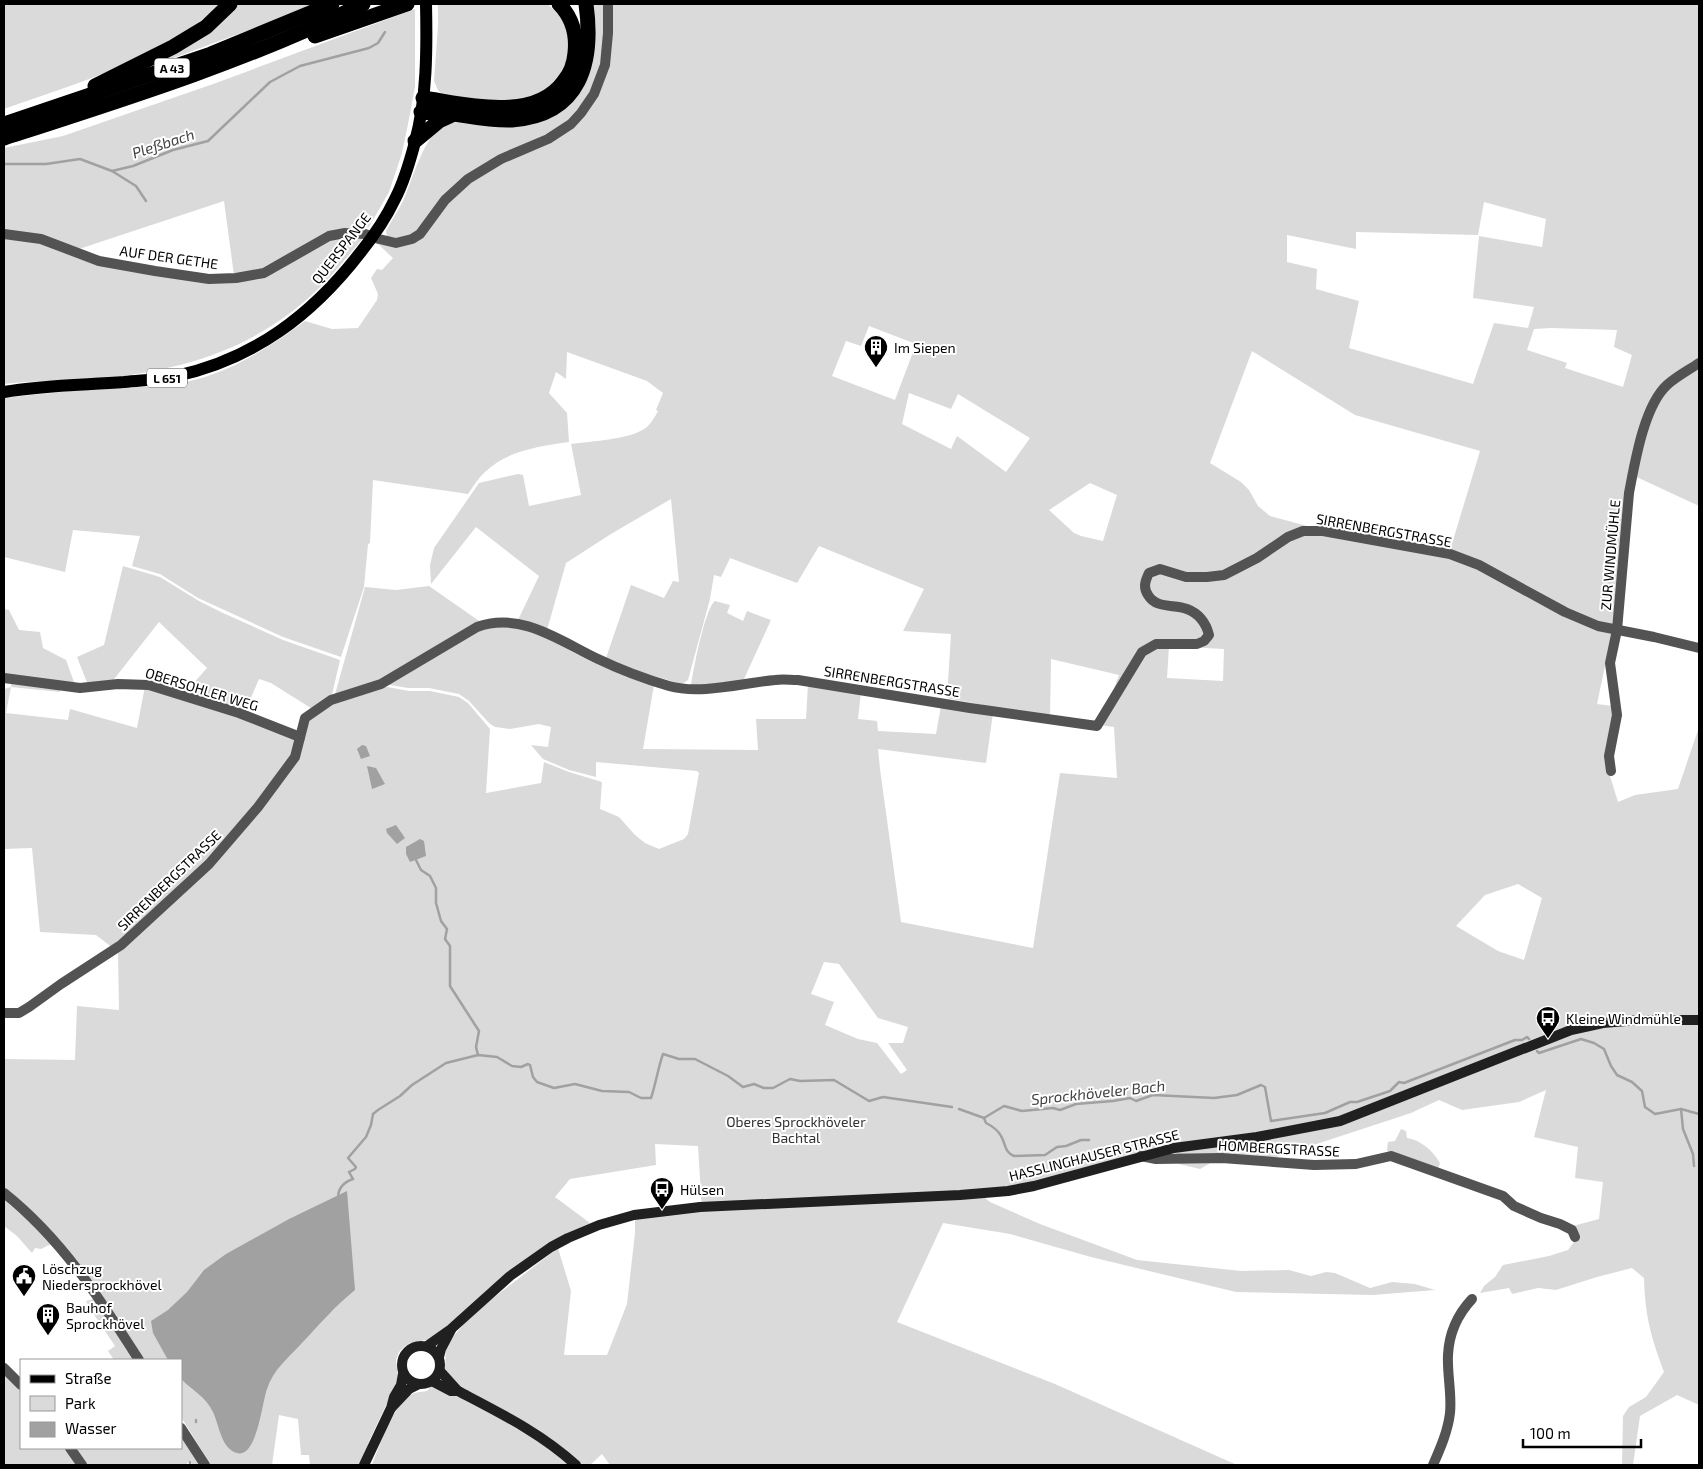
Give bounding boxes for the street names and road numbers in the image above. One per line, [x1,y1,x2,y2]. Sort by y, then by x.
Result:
road number: A 43 [154,58,190,78]
street label: QUERSPANGE [308,209,374,287]
street label: AUF DER GETHE [119,242,219,272]
road number: L 651 [147,368,187,388]
street label: ZUR WINDMÜHLE [1597,499,1623,611]
street label: SIRRENBERGSTRASSE [1315,510,1453,550]
street label: SIRRENBERGSTRASSE [823,662,961,700]
street label: OBERSOHLER WEG [143,664,261,714]
street label: SIRRENBERGSTRASSE [114,826,224,934]
street label: HASSLINGHAUSER STRASSE [1007,1126,1181,1184]
street label: HOMBERGSTRASSE [1218,1136,1340,1160]

